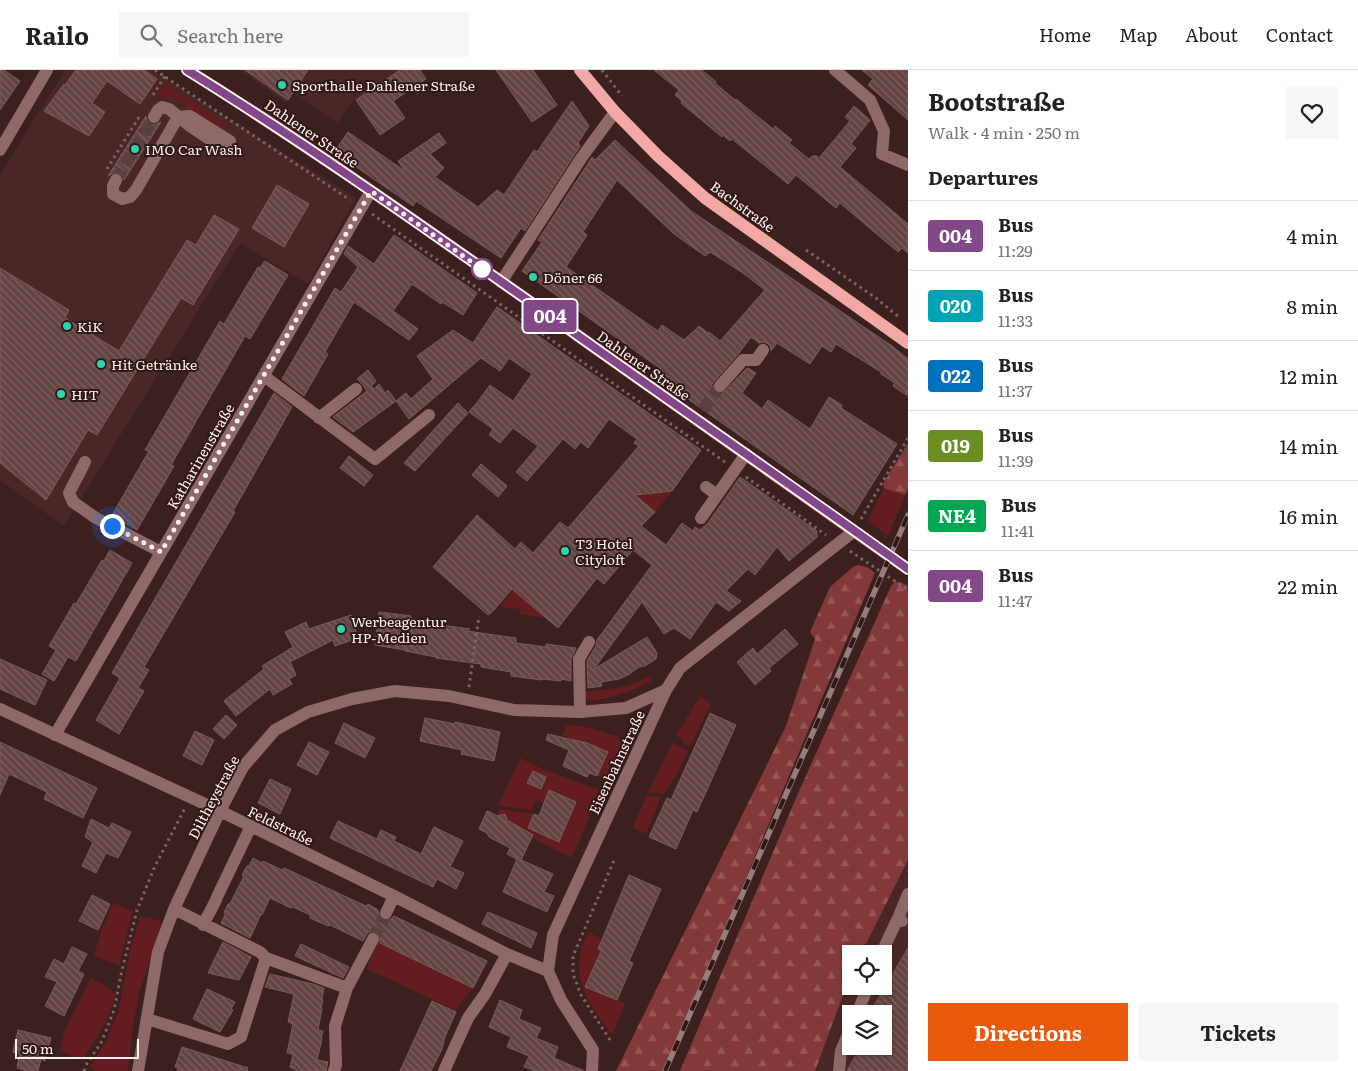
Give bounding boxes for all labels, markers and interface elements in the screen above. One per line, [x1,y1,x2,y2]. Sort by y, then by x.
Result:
search box [119,12,469,57]
text: Railo [25,17,89,52]
icon: search [137,21,165,49]
text: Search here [177,21,283,49]
text: Home [1039,21,1091,48]
text: Map [1119,21,1157,48]
text: About [1185,21,1238,48]
text: Contact [1266,21,1333,48]
place label: Sporthalle Dahlener Straße [292,75,475,95]
marker: Sporthalle Dahlener Straße [276,79,288,91]
text: Bootstraße [928,83,1065,118]
button: heart [1286,87,1338,139]
street label: Dahlener Straße [261,94,363,172]
text: Walk · 4 min · 250 m [928,120,1080,144]
place label: IMO Car Wash [145,139,242,159]
marker: IMO Car Wash [129,143,141,155]
text: Departures [928,163,1038,191]
street label: Bachstraße [707,176,779,236]
text: Bus [998,210,1033,238]
text: 004 [939,222,972,249]
text: 4 min [1286,222,1338,250]
text: 11:29 [998,238,1033,262]
unlabelled marker [471,258,493,280]
place label: Döner 66 [543,267,603,287]
marker: Döner 66 [527,271,539,283]
text: Bus [998,280,1033,308]
text: 020 [940,292,971,319]
text: 8 min [1286,292,1338,320]
line badge: 004 [521,300,579,332]
text: 004 [533,302,567,329]
text: 11:33 [998,308,1033,332]
place label: KiK [77,316,103,336]
marker: KiK [61,320,73,332]
street label: Dahlener Straße [593,325,695,405]
text: Bus [998,350,1033,378]
place label: Hit Getränke [111,354,197,374]
marker: Hit Getränke [95,358,107,370]
text: 022 [940,362,971,389]
text: 12 min [1279,362,1338,390]
text: 11:37 [998,378,1033,402]
place label: HIT [71,384,99,404]
marker: HIT [55,388,67,400]
street label: Katharinenstraße [162,399,238,513]
text: Bus [998,420,1033,448]
text: 019 [941,432,970,459]
text: 14 min [1279,432,1338,460]
text: 11:39 [998,448,1033,472]
text: Bus [1001,490,1036,518]
text: NE4 [938,502,976,529]
text: 16 min [1279,502,1338,530]
your location [100,514,125,539]
text: 11:41 [1001,518,1034,542]
place label: T3 Hotel Cityloft [575,533,633,569]
marker: T3 Hotel Cityloft [559,545,571,557]
text: Bus [998,560,1033,588]
text: 004 [939,572,972,599]
text: 22 min [1278,572,1338,600]
text: 11:47 [998,588,1032,612]
place label: Werbeagentur HP-Medien [351,611,447,647]
marker: Werbeagentur HP-Medien [335,623,347,635]
street label: Eisenbahnstraße [583,707,649,817]
street label: Diltheystraße [183,752,243,842]
street label: Feldstraße [245,801,317,849]
map controls [842,945,892,1055]
button: locate [842,945,892,995]
button: Directions [928,1003,1128,1061]
button: Tickets [1138,1003,1338,1061]
button: layers [842,1005,892,1055]
scale bar [15,1036,139,1059]
text: 50 m [22,1038,54,1058]

